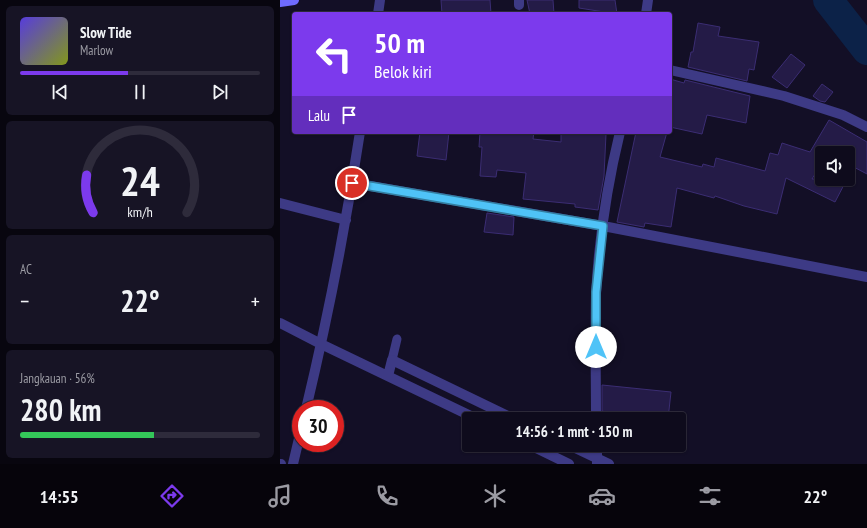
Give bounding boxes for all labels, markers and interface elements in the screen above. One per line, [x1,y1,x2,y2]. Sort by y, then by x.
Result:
text: Slow Tide [80,23,132,42]
text: 50 m [374,24,425,61]
icon: left [308,28,360,80]
text: Marlow [80,42,113,59]
text: Belok kiri [374,60,432,83]
icon: previous [49,81,71,103]
icon: pause [129,81,151,103]
icon: next [209,81,231,103]
icon: arrive [338,104,360,126]
text: Lalu [308,106,330,125]
map controls [815,146,855,186]
button: sound [815,146,855,186]
text: 24 [120,154,160,207]
pin [335,166,369,200]
icon: arrive [341,172,363,194]
text: km/h [127,201,153,220]
text: AC [20,261,32,278]
text: 22° [120,281,160,320]
text: − [20,287,29,315]
text: + [251,287,260,315]
position arrow [575,326,617,368]
text: Jangkauan · 56% [20,370,95,387]
text: 280 km [20,390,101,429]
speed limit sign: 30 [292,400,344,452]
text: 14:56 · 1 mnt · 150 m [516,422,632,441]
icon: directions [158,482,186,510]
icon: music [266,482,294,510]
icon: phone [373,482,401,510]
icon: climate [481,482,509,510]
icon: car [588,482,616,510]
icon: filters [696,482,724,510]
text: 14:55 [40,485,79,508]
text: 22° [803,485,827,508]

